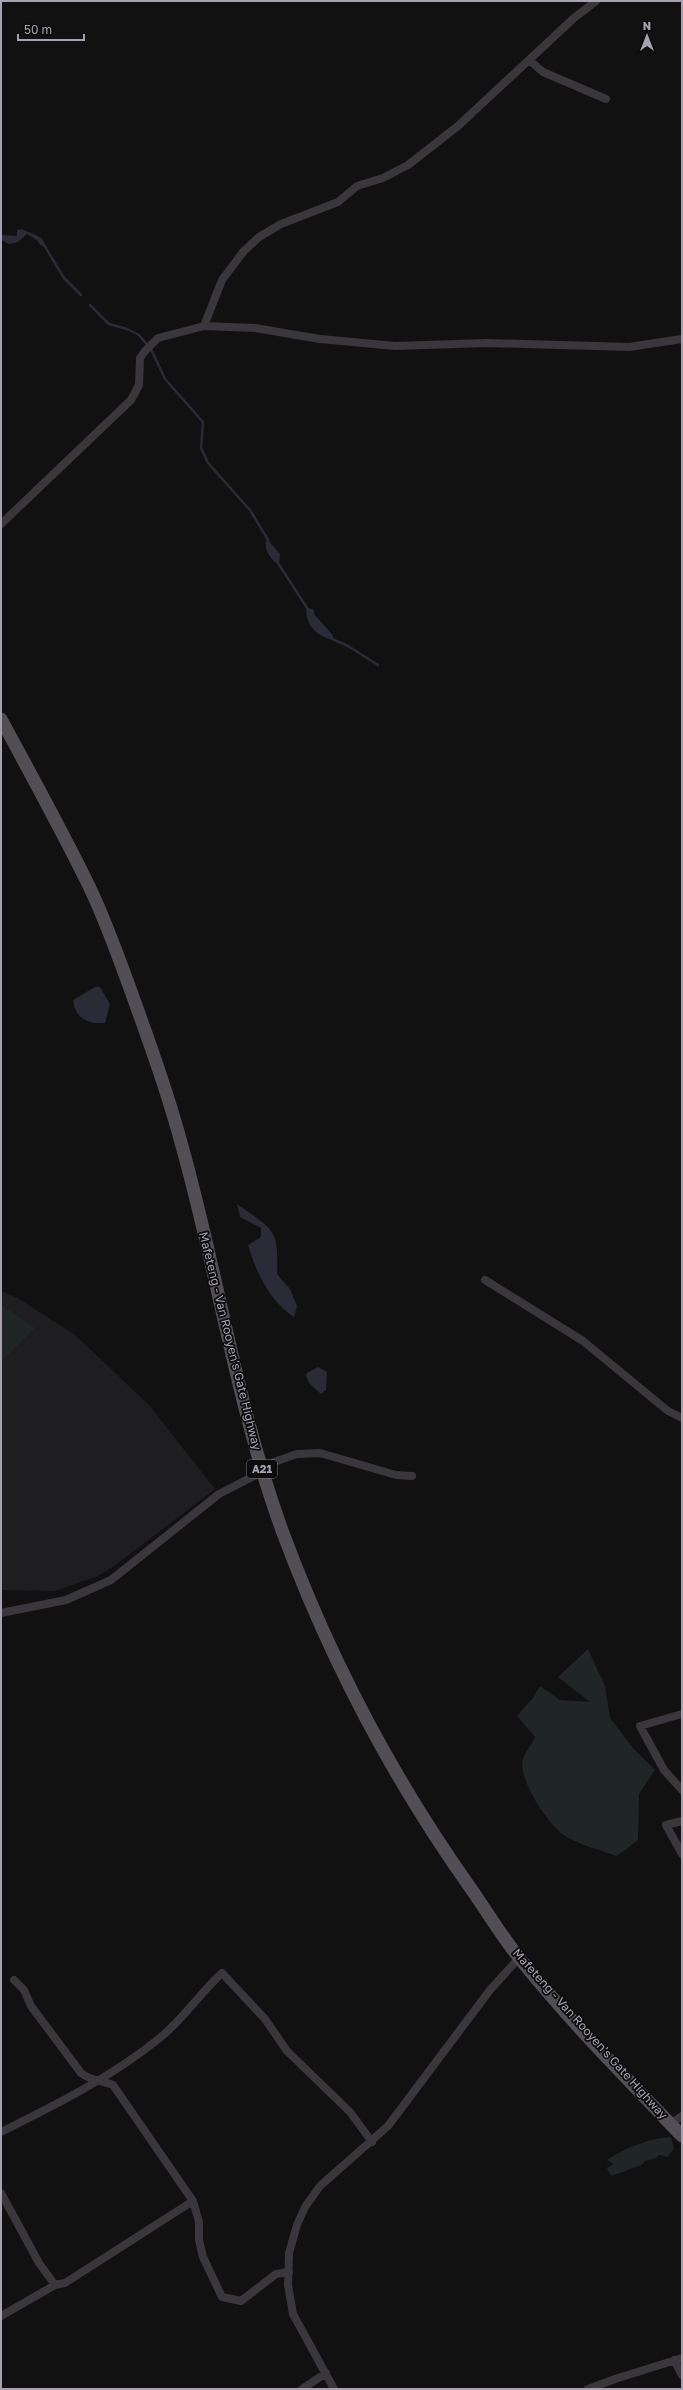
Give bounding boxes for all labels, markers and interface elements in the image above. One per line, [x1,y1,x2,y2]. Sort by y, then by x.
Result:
scale bar [18,16,84,42]
north arrow [627,16,667,56]
text: N [643,19,651,32]
text: 50 m [24,22,52,37]
street label: Mafeteng - Van Rooyen's Gate Highway [196,1230,265,1452]
road number: A21 [247,1460,277,1478]
street label: Mafeteng - Van Rooyen's Gate Highway [510,1945,671,2122]

